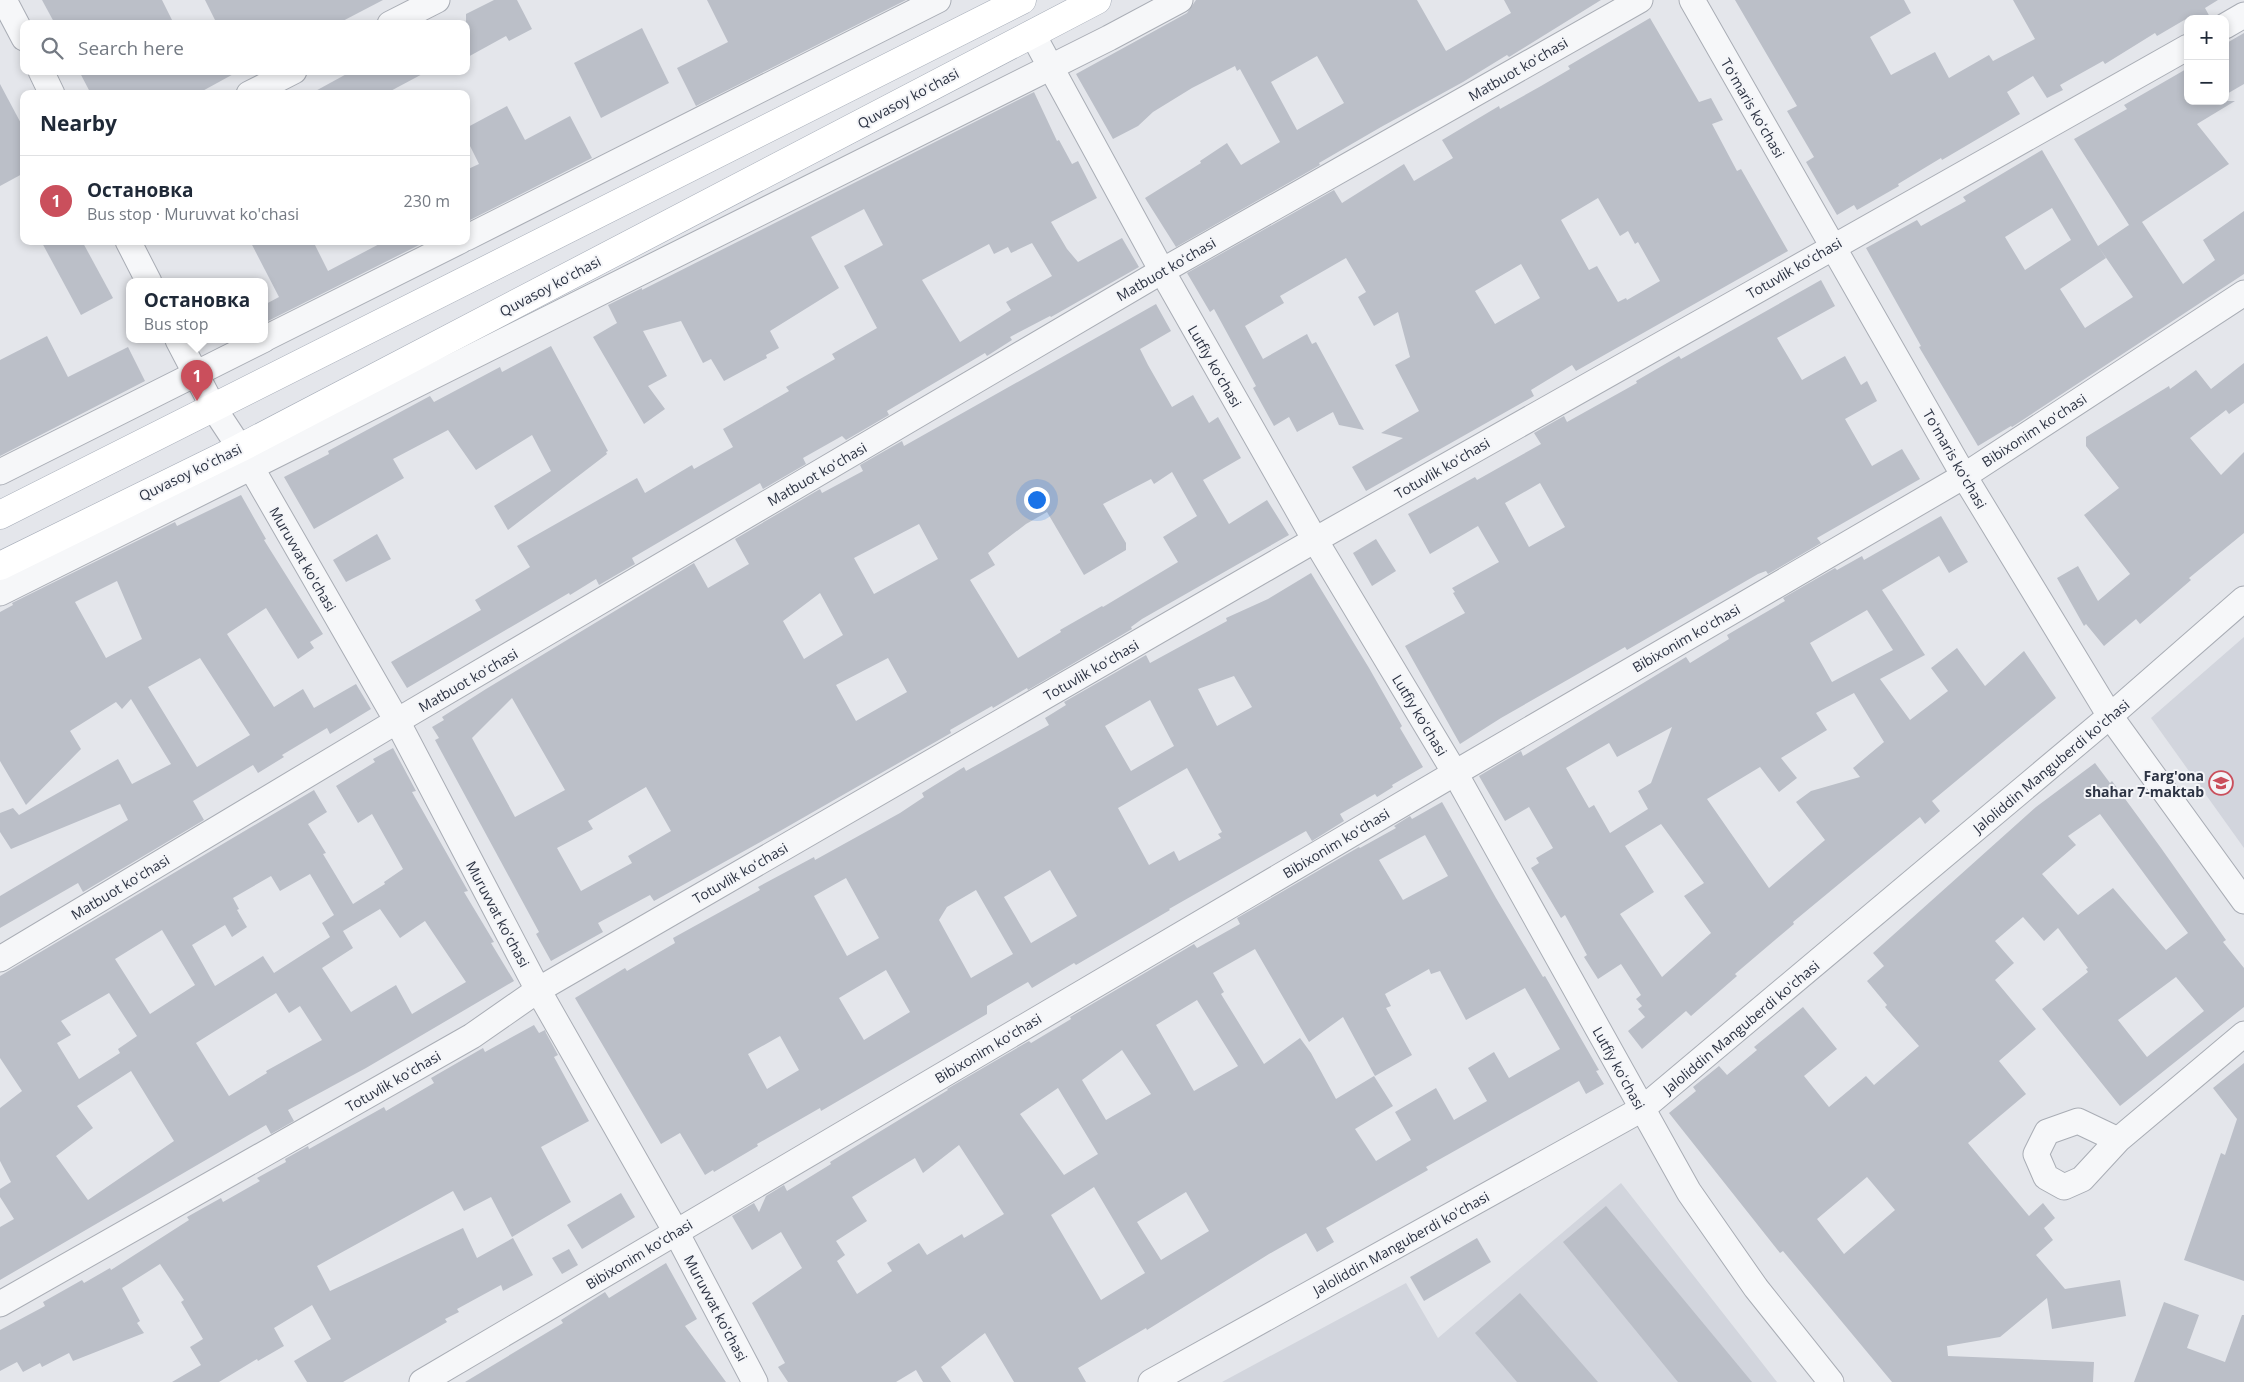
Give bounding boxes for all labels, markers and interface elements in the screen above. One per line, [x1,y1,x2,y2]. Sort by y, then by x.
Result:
map controls [2184,15,2229,105]
button: + [2184,15,2229,60]
search box [20,20,470,75]
street label: Matbuot koʻchasi [1465,33,1571,105]
icon: search [38,34,66,62]
text: Search here [78,35,184,61]
street label: Toʻmaris koʻchasi [1717,55,1789,161]
button: − [2184,60,2229,105]
street label: Quvasoy koʻchasi [854,63,962,133]
text: Nearby [40,109,117,137]
text: Остановка [87,177,193,203]
text: 1 [51,190,61,212]
text: 230 m [404,190,450,212]
text: Bus stop · Muruvvat ko'chasi [87,203,299,225]
street label: Matbuot koʻchasi [1113,233,1219,305]
street label: Totuvlik koʻchasi [1743,233,1845,303]
street label: Quvasoy koʻchasi [496,251,604,321]
popup [126,278,268,343]
text: Остановка [144,287,250,313]
text: Bus stop [144,313,208,335]
street label: Lutfiy koʻchasi [1184,321,1246,411]
pin: 1 [181,360,213,401]
street label: Bibixonim koʻchasi [1978,389,2090,471]
street label: Toʻmaris koʻchasi [1919,406,1991,512]
street label: Totuvlik koʻchasi [1391,433,1493,503]
street label: Matbuot koʻchasi [764,438,870,510]
street label: Quvasoy koʻchasi [135,439,245,505]
your location [1024,487,1050,513]
street label: Muruvvat ko'chasi [265,503,341,615]
street label: Bibixonim koʻchasi [1629,599,1743,677]
street label: Totuvlik koʻchasi [1040,635,1142,705]
street label: Matbuot koʻchasi [415,644,521,716]
street label: Lutfiy koʻchasi [1388,671,1452,759]
street label: Jaloliddin Manguberdi ko'chasi [1967,695,2133,838]
place label: Farg'ona shahar 7-maktab [2085,766,2204,801]
school or university icon: Farg'ona shahar 7-maktab [2208,770,2234,796]
street label: Bibixonim koʻchasi [1279,804,1393,882]
street label: Totuvlik koʻchasi [689,838,791,908]
street label: Matbuot koʻchasi [67,850,173,924]
street label: Muruvvat ko'chasi [462,857,534,971]
street label: Jaloliddin Manguberdi ko'chasi [1657,956,1823,1099]
street label: Bibixonim koʻchasi [931,1009,1045,1087]
street label: Lutfiy koʻchasi [1588,1023,1650,1113]
street label: Totuvlik koʻchasi [342,1046,444,1116]
street label: Jaloliddin Manguberdi ko'chasi [1308,1187,1492,1300]
street label: Bibixonim koʻchasi [582,1215,696,1293]
street label: Muruvvat ko'chasi [680,1251,752,1365]

